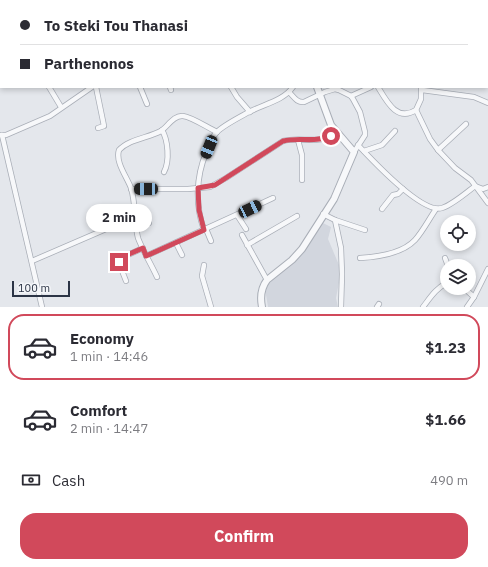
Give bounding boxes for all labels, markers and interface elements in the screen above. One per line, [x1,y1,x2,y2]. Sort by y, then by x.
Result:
text: To Steki Tou Thanasi [44,16,188,35]
text: Parthenonos [44,54,134,73]
route start [322,127,340,145]
car [199,134,219,160]
car [134,183,158,195]
car [237,198,263,220]
callout: 2 min [86,204,152,232]
text: 2 min [102,209,136,226]
map controls [440,215,476,295]
button: locate [440,215,476,251]
route end [110,253,128,271]
button: layers [440,259,476,295]
scale bar [12,279,70,298]
text: 100 m [18,281,50,295]
icon: car [22,329,58,365]
text: Economy [70,329,134,348]
text: $1.23 [425,338,466,357]
text: 1 min · 14:46 [70,348,148,365]
icon: car [22,401,58,437]
text: Comfort [70,401,127,420]
text: $1.66 [425,410,466,429]
text: 2 min · 14:47 [70,420,148,437]
icon: cash [20,469,42,491]
text: Cash [52,471,85,490]
text: 490 m [430,472,468,489]
button: Confirm [20,513,468,559]

